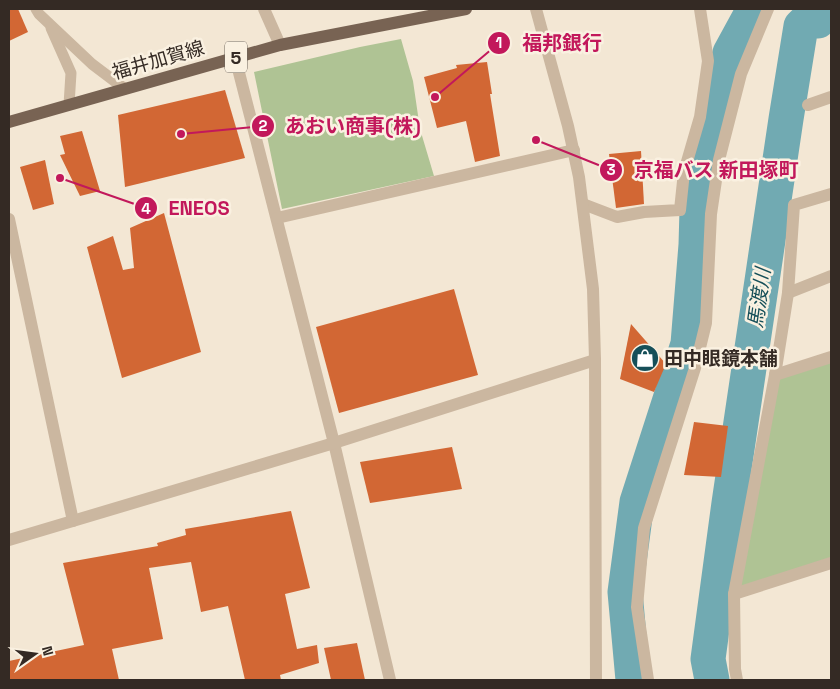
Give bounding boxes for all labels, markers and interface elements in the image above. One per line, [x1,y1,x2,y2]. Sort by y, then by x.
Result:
callout: 福邦銀行 [487,25,612,60]
text: 福邦銀行 [522,30,602,56]
text: 1 [496,33,502,52]
street label: 福井加賀線 [109,35,207,85]
road number: 5 [225,42,247,72]
callout: あおい商事(株) [250,108,431,143]
text: あおい商事(株) [285,113,421,139]
text: 2 [259,116,268,135]
callout: 京福バス 新田塚町 [598,152,808,187]
text: 京福バス 新田塚町 [633,157,799,183]
text: 3 [606,160,616,179]
callout: ENEOS [133,191,240,226]
text: ENEOS [168,195,230,221]
text: 4 [141,199,151,218]
water label: 馬渡川 [742,265,776,330]
shop icon: 田中眼鏡本舗 [630,343,660,373]
place label: 田中眼鏡本舗 [664,346,778,371]
north arrow [10,629,60,679]
text: N [38,644,57,658]

